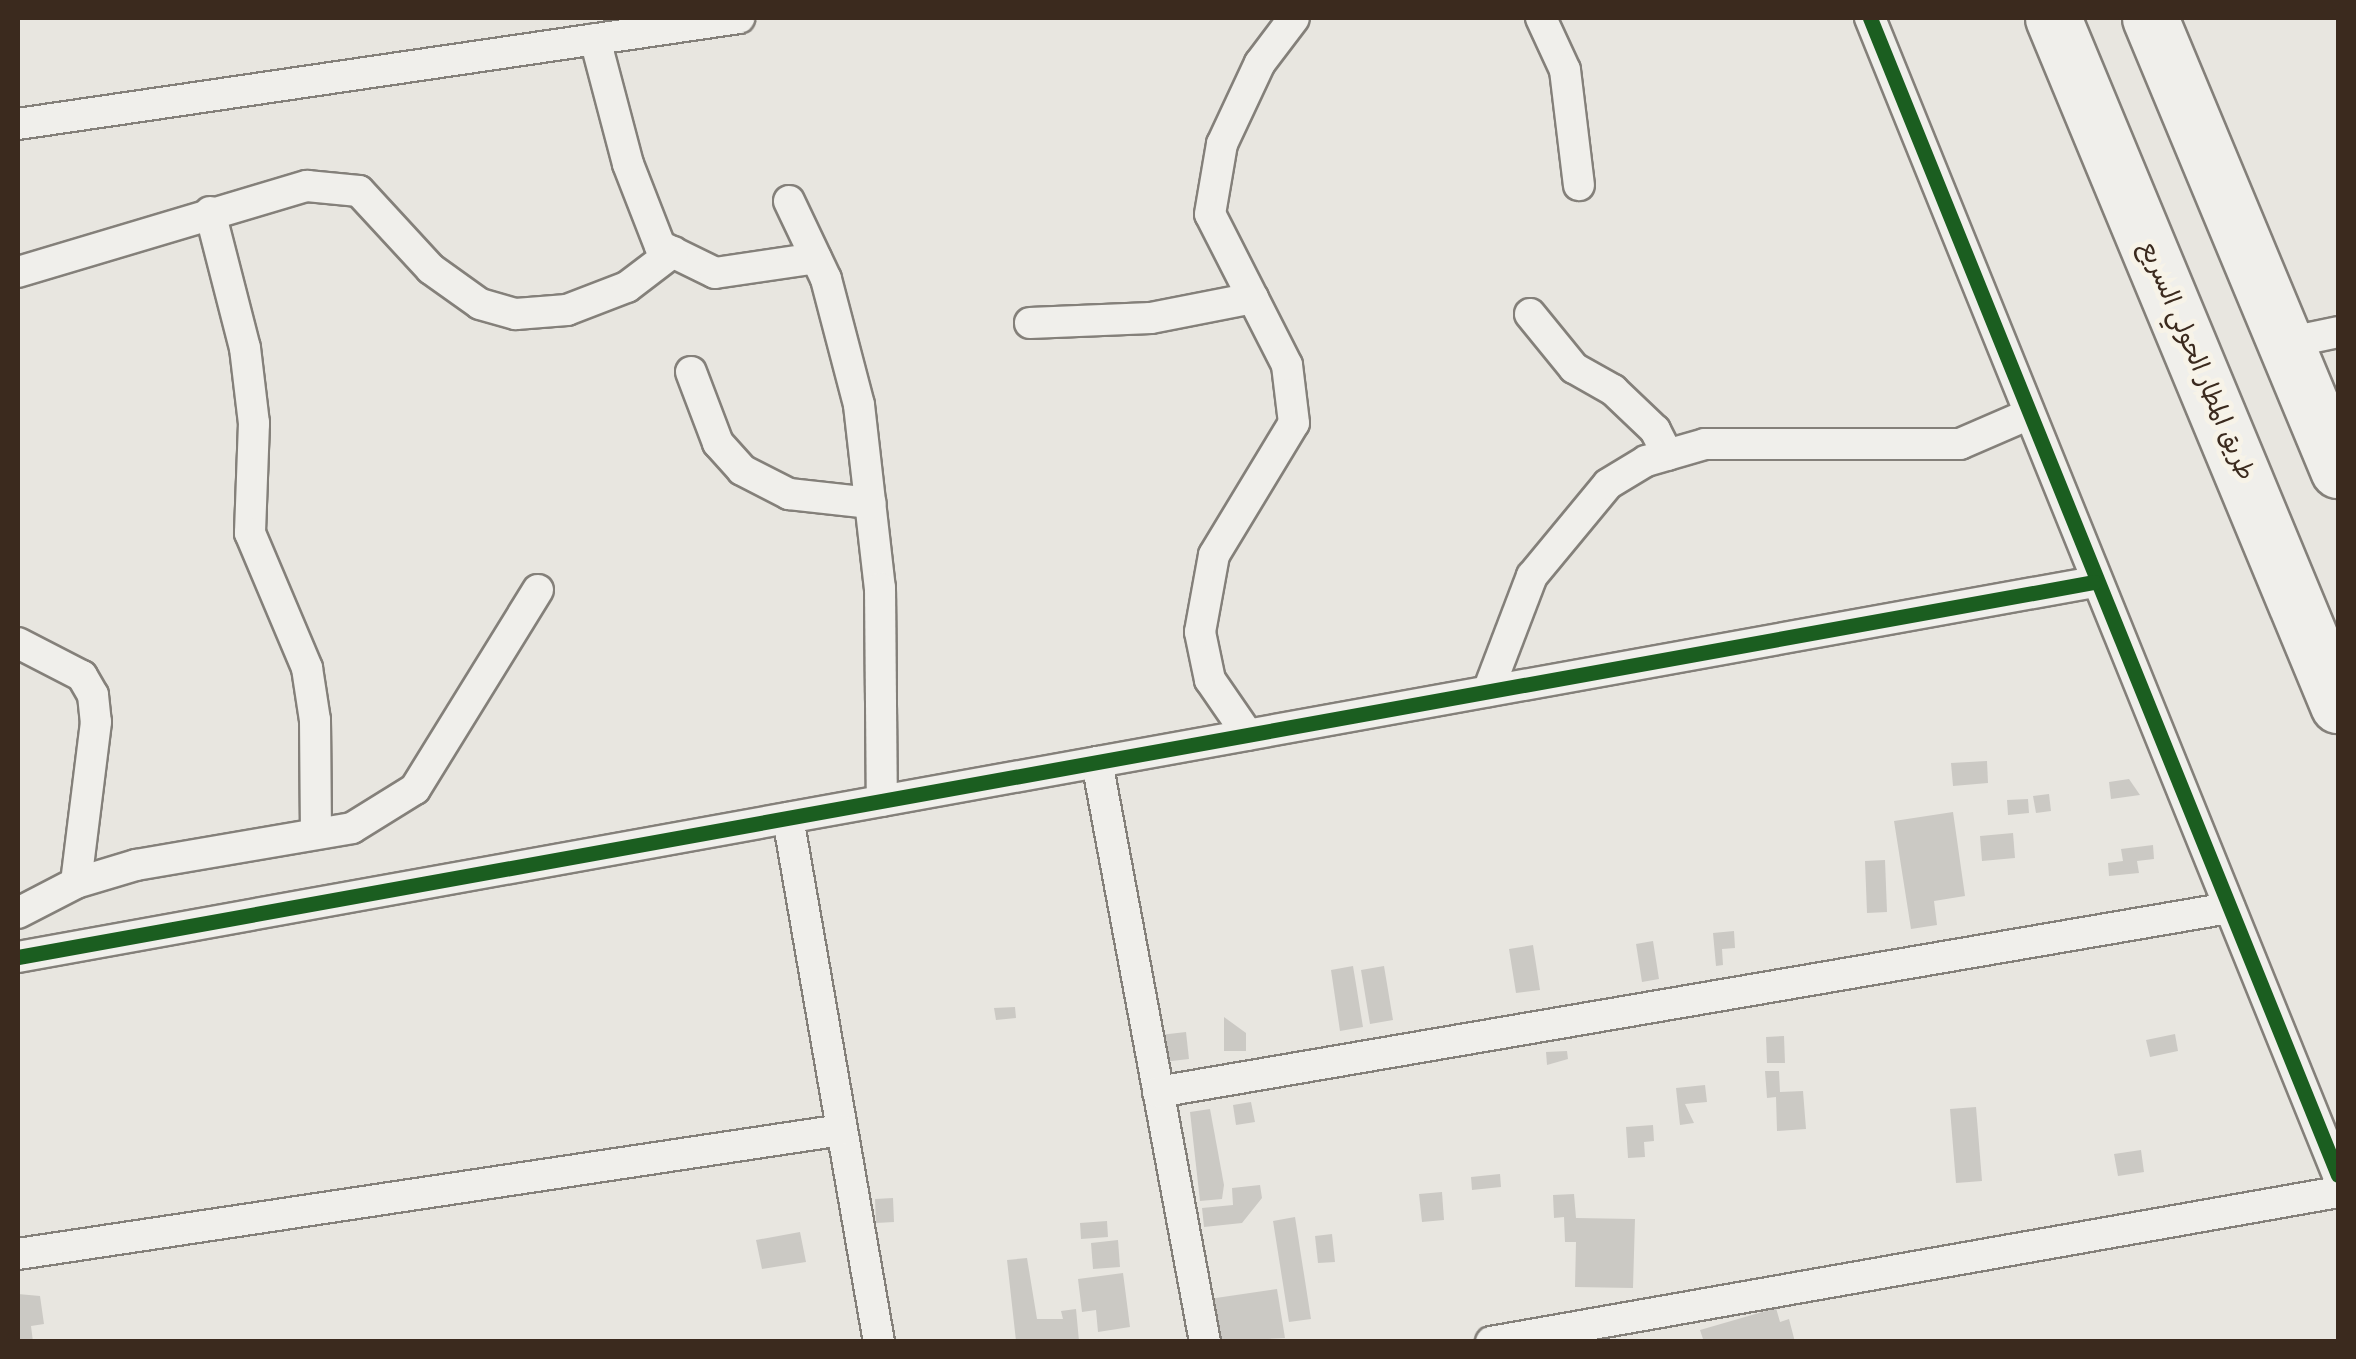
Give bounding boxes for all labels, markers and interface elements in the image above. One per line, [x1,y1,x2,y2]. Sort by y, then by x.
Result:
street label: طريق المطار الحولي السريع [2132,237,2260,485]

